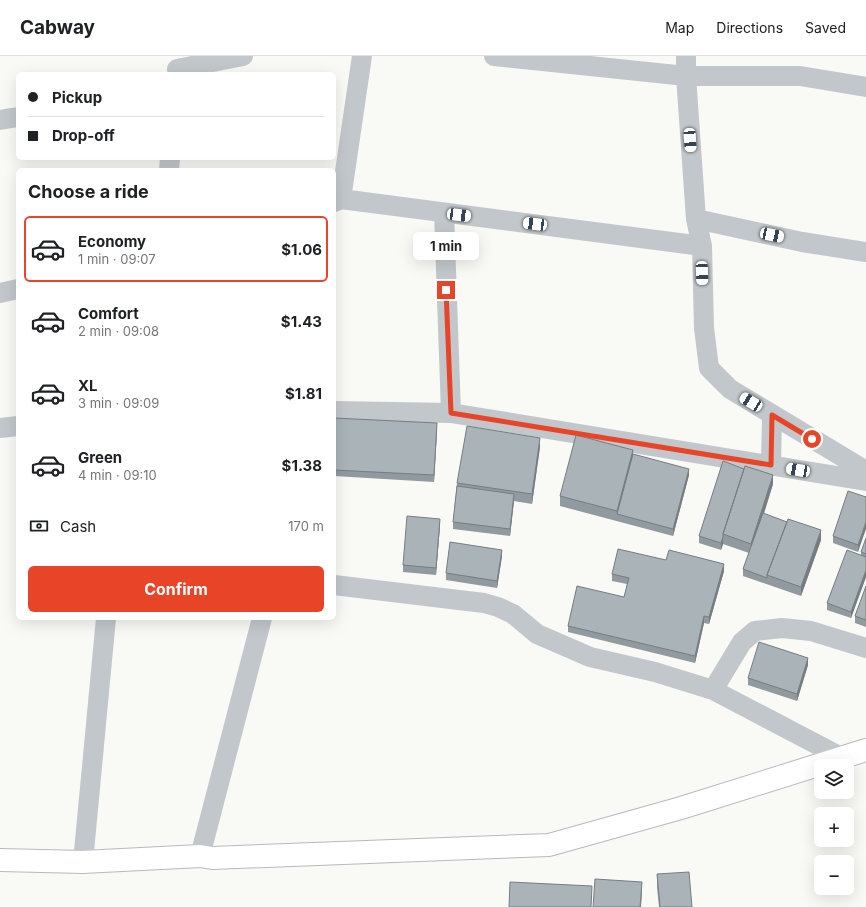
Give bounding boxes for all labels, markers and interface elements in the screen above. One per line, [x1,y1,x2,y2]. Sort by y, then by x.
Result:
text: Cabway [20,16,95,39]
text: Map [665,19,694,36]
text: Directions [716,19,783,36]
text: Saved [805,19,846,36]
text: Pickup [52,88,102,107]
text: Drop-off [52,126,115,145]
car [683,128,697,152]
text: Choose a ride [28,181,149,202]
car [446,208,472,222]
car [522,217,548,231]
car [759,227,785,243]
icon: car [30,231,66,267]
text: Economy [78,232,146,251]
callout: 1 min [413,232,479,260]
text: 1 min [430,238,462,254]
text: $1.06 [281,240,322,259]
text: 1 min · 09:07 [78,251,156,267]
car [696,261,708,285]
route end [437,281,455,299]
icon: car [30,303,66,339]
text: Comfort [78,304,139,323]
text: $1.43 [281,312,322,331]
text: 2 min · 09:08 [78,323,159,339]
icon: car [30,375,66,411]
text: XL [78,376,98,395]
text: $1.81 [285,384,322,403]
car [738,391,764,413]
text: 3 min · 09:09 [78,395,159,411]
route start [803,430,821,448]
icon: car [30,447,66,483]
text: Green [78,448,122,467]
text: $1.38 [282,456,322,475]
car [785,462,811,478]
text: 4 min · 09:10 [78,467,157,483]
icon: cash [28,515,50,537]
text: Cash [60,517,96,536]
text: 170 m [288,518,324,534]
button: Confirm [28,566,324,612]
map controls [814,759,854,895]
button: layers [814,759,854,799]
button: + [814,807,854,847]
button: − [814,855,854,895]

